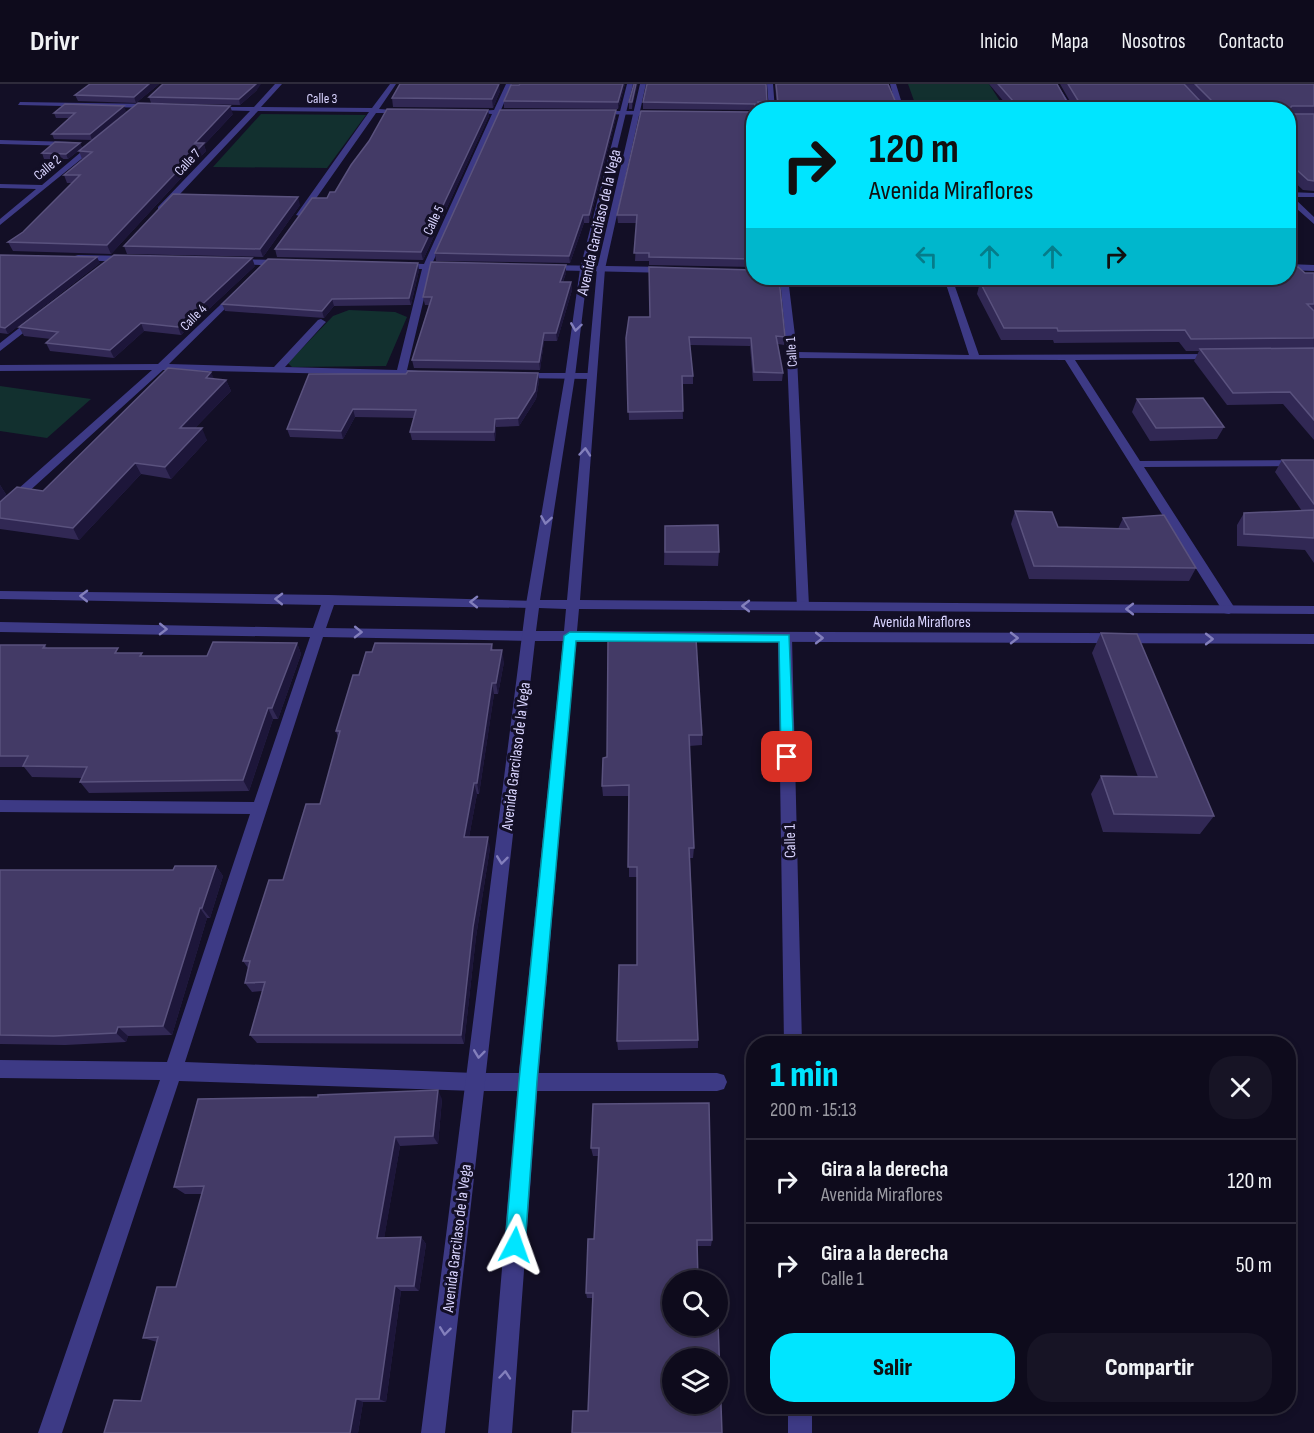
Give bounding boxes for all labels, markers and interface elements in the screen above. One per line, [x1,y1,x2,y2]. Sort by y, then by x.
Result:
text: Drivr [30,25,79,58]
text: Inicio [980,29,1018,54]
text: Mapa [1051,29,1089,54]
text: Nosotros [1122,29,1186,54]
text: Contacto [1219,29,1284,54]
street label: Calle 3 [307,90,338,107]
text: 120 m [869,124,959,175]
icon: right [770,126,848,204]
street label: Calle 7 [171,145,204,179]
street label: Avenida Garcilaso de la Vega [573,148,625,298]
street label: Calle 2 [30,151,65,184]
text: Avenida Miraflores [869,175,1033,207]
street label: Calle 5 [419,202,448,238]
icon: left [910,240,943,273]
icon: ahead [973,240,1006,273]
icon: ahead [1036,240,1069,273]
icon: right [1099,240,1132,273]
street label: Calle 4 [176,300,210,334]
one-way arrow [571,322,583,332]
street label: Calle 1 [782,336,801,367]
one-way arrow [579,448,592,457]
one-way arrow [541,515,553,524]
one-way arrow [80,590,89,602]
one-way arrow [275,592,284,605]
one-way arrow [470,596,479,609]
one-way arrow [741,600,750,612]
one-way arrow [1125,603,1134,615]
street label: Avenida Miraflores [872,613,971,632]
one-way arrow [159,623,168,635]
one-way arrow [354,626,363,638]
one-way arrow [815,632,824,644]
one-way arrow [1010,632,1019,644]
one-way arrow [1205,633,1214,645]
street label: Avenida Garcilaso de la Vega [498,681,535,832]
pin [761,731,812,782]
icon: arrive [770,740,803,773]
street label: Calle 1 [781,823,800,858]
one-way arrow [496,856,509,865]
one-way arrow [473,1049,485,1059]
text: 1 min [770,1054,838,1097]
button: close [1209,1056,1272,1119]
text: 200 m · 15:13 [770,1098,857,1122]
text: Gira a la derecha [821,1156,948,1183]
street label: Avenida Garcilaso de la Vega [439,1163,476,1314]
icon: right [770,1165,803,1198]
text: 120 m [1228,1168,1272,1195]
text: Avenida Miraflores [821,1183,943,1207]
position arrow [483,1213,547,1277]
text: Gira a la derecha [821,1240,948,1267]
icon: right [770,1249,803,1282]
text: 50 m [1236,1252,1272,1279]
text: Calle 1 [821,1267,864,1291]
map controls [662,1270,728,1414]
button: search [662,1270,728,1336]
one-way arrow [439,1326,452,1336]
button: Salir [770,1333,1015,1402]
button: Compartir [1027,1333,1272,1402]
button: layers [662,1348,728,1414]
one-way arrow [498,1370,511,1379]

